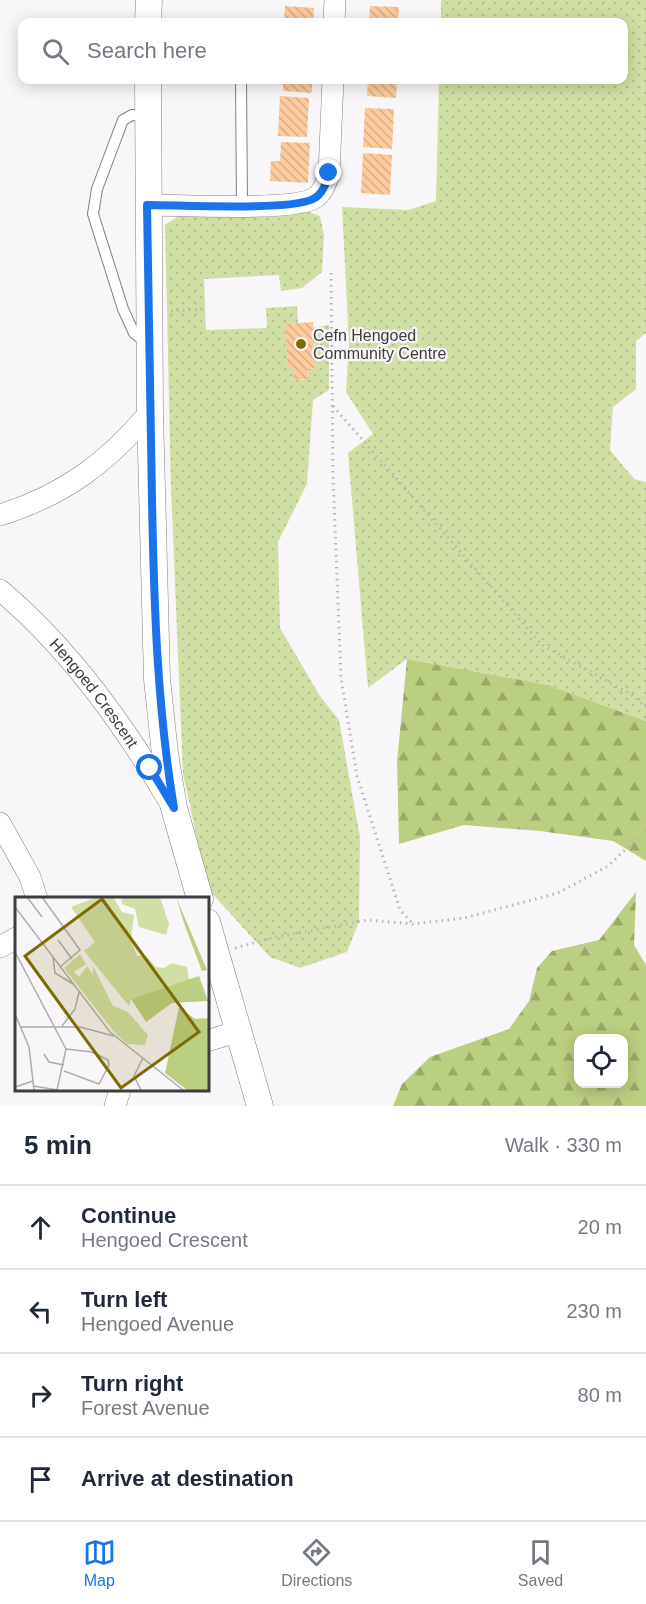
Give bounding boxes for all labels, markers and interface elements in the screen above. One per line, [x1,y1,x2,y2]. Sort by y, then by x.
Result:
search box [18,18,628,84]
icon: search [39,35,72,68]
text: Search here [87,38,207,63]
route end [315,159,341,185]
place label: Cefn Hengoed Community Centre [313,327,446,362]
marker: Cefn Hengoed Community Centre [294,337,308,351]
street label: Hengoed Crescent [46,635,142,751]
route start [136,754,162,780]
inset map [15,897,208,1091]
map controls [574,1034,628,1088]
button: locate [574,1034,628,1088]
text: 5 min [24,1130,92,1160]
text: Walk · 330 m [505,1134,622,1156]
text: Continue [81,1203,176,1228]
icon: ahead [24,1211,57,1244]
text: 20 m [578,1216,622,1238]
text: Hengoed Crescent [81,1229,248,1251]
text: Turn left [81,1287,167,1312]
icon: left [24,1295,57,1328]
text: 230 m [566,1300,622,1322]
text: Hengoed Avenue [81,1313,234,1335]
text: Turn right [81,1371,183,1396]
icon: right [24,1379,57,1412]
text: 80 m [578,1384,622,1406]
text: Forest Avenue [81,1397,210,1419]
icon: arrive [24,1463,57,1496]
text: Arrive at destination [81,1466,294,1491]
tab: Map [83,1536,116,1590]
tab: Directions [281,1536,352,1590]
tab: Saved [518,1536,563,1590]

